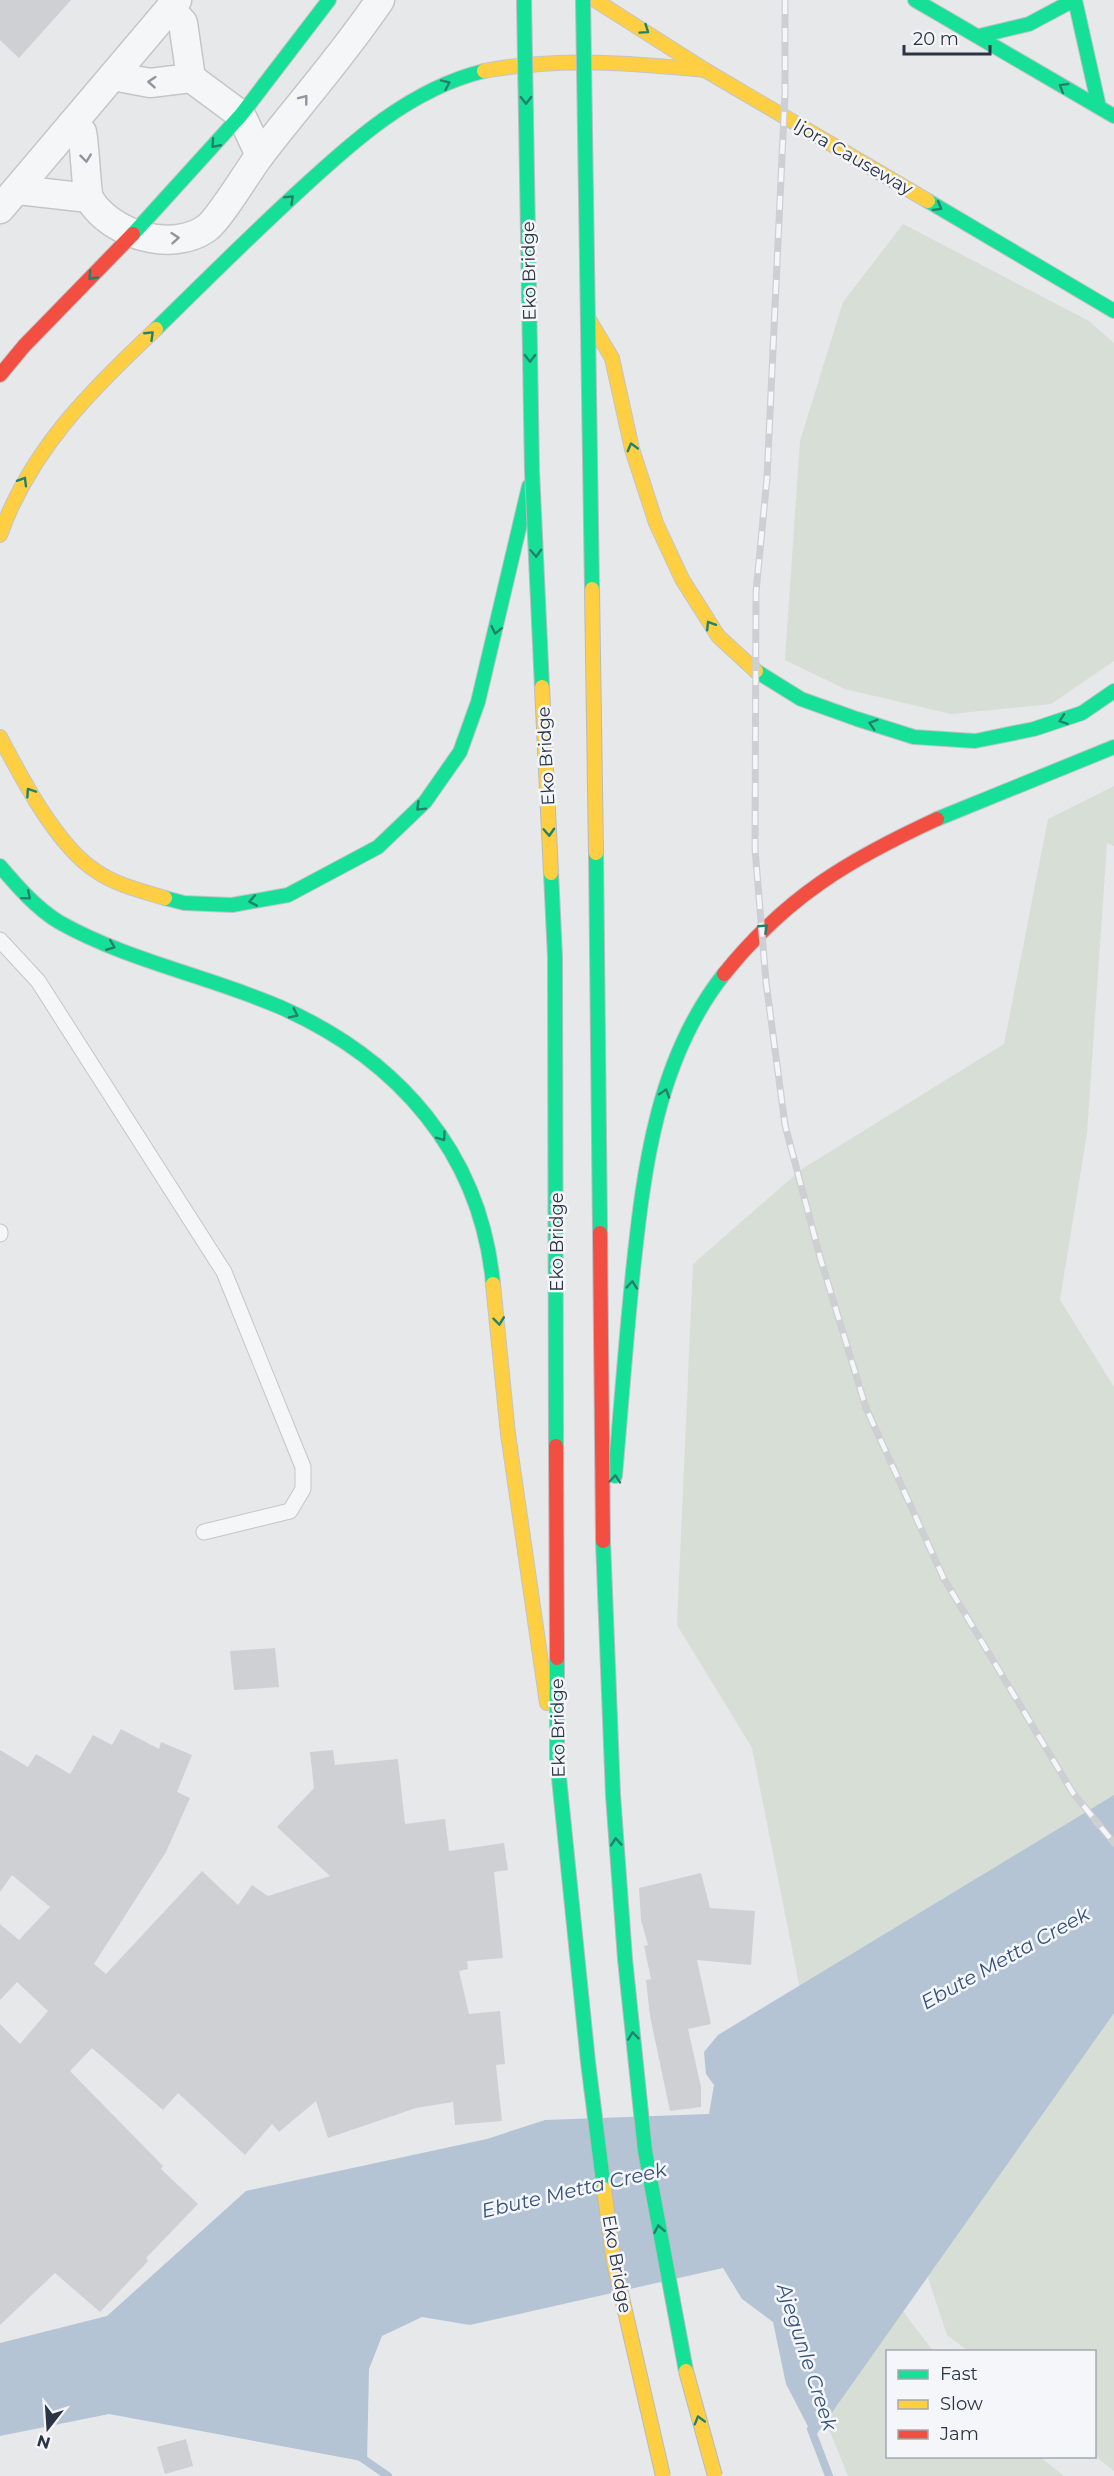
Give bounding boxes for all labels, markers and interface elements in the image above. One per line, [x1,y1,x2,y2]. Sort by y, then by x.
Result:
scale bar [904,18,990,56]
one-way arrow [639,23,650,34]
text: 20 m [913,28,959,50]
one-way arrow [148,76,157,89]
one-way arrow [440,79,451,91]
one-way arrow [1059,82,1069,94]
one-way arrow [296,95,307,106]
one-way arrow [520,96,532,105]
street label: Ijora Causeway [789,114,917,200]
one-way arrow [211,138,222,148]
one-way arrow [79,154,92,163]
one-way arrow [283,195,293,206]
one-way arrow [932,200,942,212]
street label: Eko Bridge [517,221,541,321]
one-way arrow [171,232,180,245]
one-way arrow [88,270,99,280]
one-way arrow [143,331,154,342]
one-way arrow [524,354,537,363]
one-way arrow [627,442,639,453]
one-way arrow [15,477,27,487]
one-way arrow [530,549,543,558]
one-way arrow [707,620,718,631]
one-way arrow [490,625,503,635]
street label: Eko Bridge [532,706,560,806]
one-way arrow [1058,712,1069,725]
one-way arrow [868,719,879,732]
one-way arrow [27,788,38,799]
one-way arrow [416,799,427,810]
one-way arrow [543,828,556,837]
one-way arrow [20,888,31,899]
one-way arrow [249,894,259,907]
one-way arrow [757,924,767,935]
one-way arrow [105,939,116,951]
one-way arrow [287,1007,298,1019]
one-way arrow [658,1088,670,1099]
one-way arrow [435,1130,446,1141]
street label: Eko Bridge [546,1192,568,1292]
one-way arrow [625,1280,638,1289]
one-way arrow [492,1316,505,1325]
one-way arrow [608,1474,621,1484]
street label: Eko Bridge [546,1678,570,1778]
one-way arrow [610,1837,623,1846]
water label: Ebute Metta Creek [916,1901,1095,2014]
one-way arrow [627,2031,640,2040]
water label: Ebute Metta Creek [479,2157,670,2223]
street label: Eko Bridge [598,2213,636,2315]
one-way arrow [654,2224,666,2234]
water label: Ajegunle Creek [772,2279,842,2435]
legend [886,2350,1096,2458]
text: Fast [940,2363,978,2385]
text: Slow [940,2393,983,2415]
north arrow [18,2398,78,2458]
one-way arrow [693,2415,706,2425]
text: Jam [939,2423,979,2445]
text: N [35,2431,53,2453]

